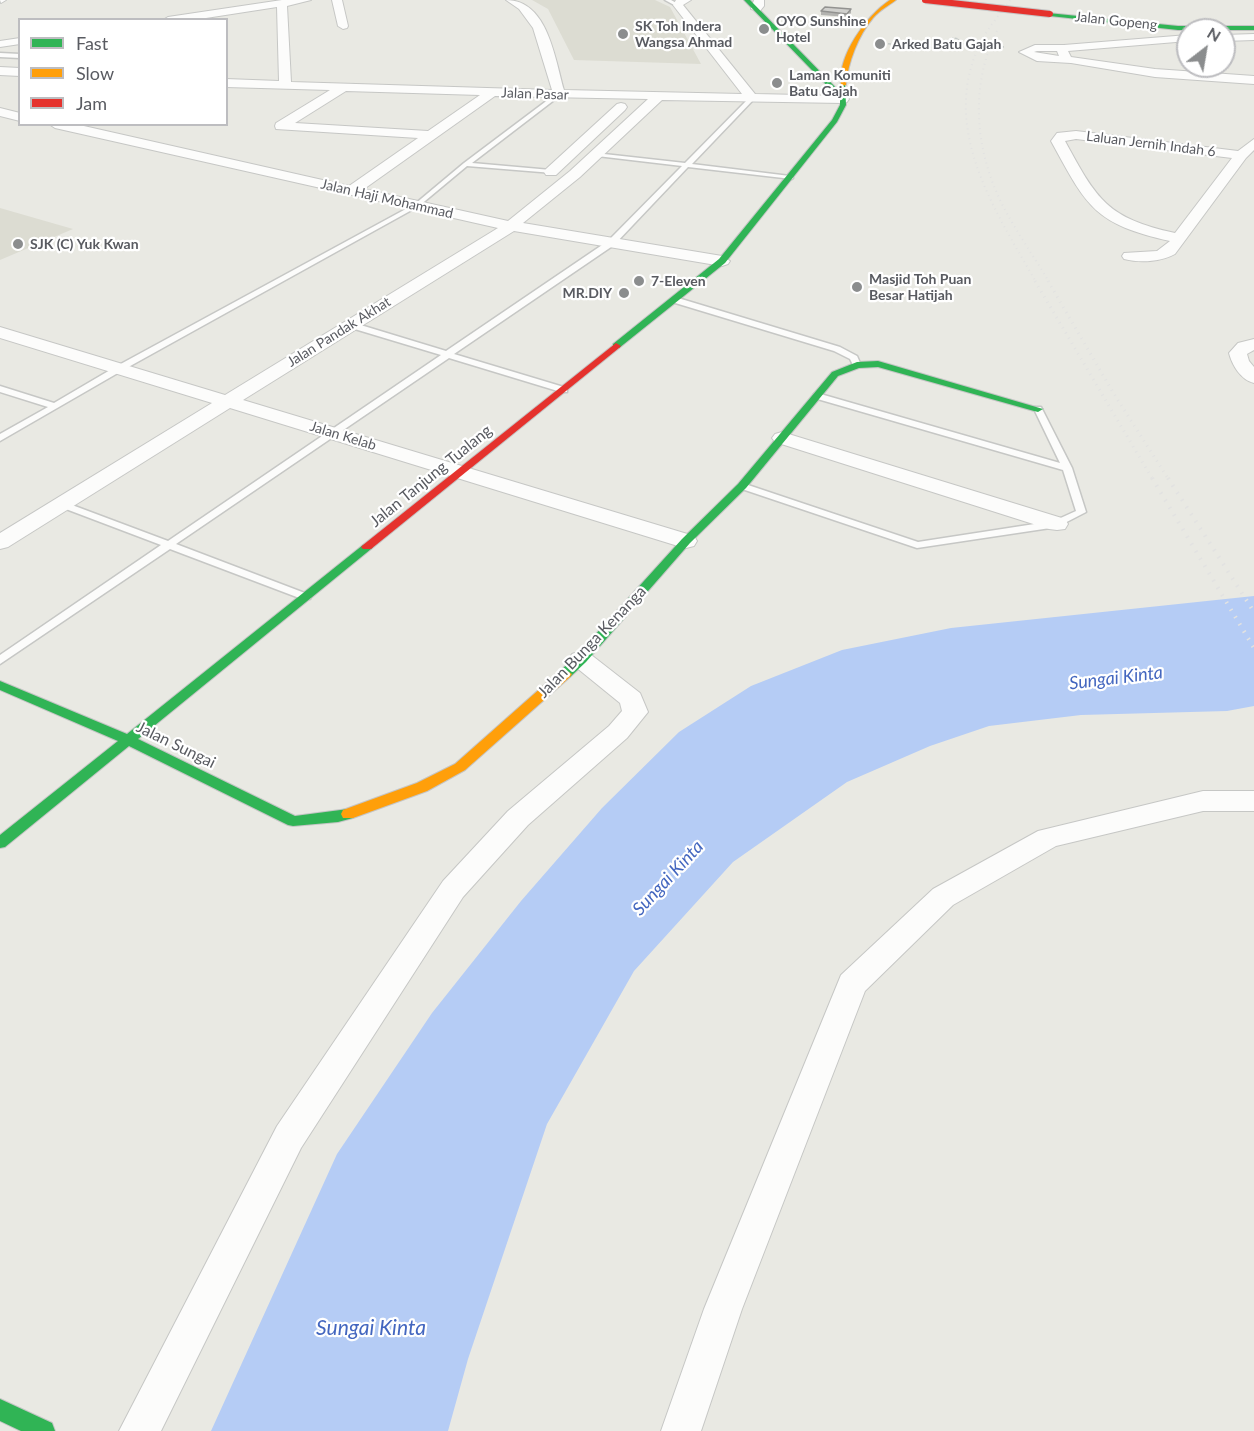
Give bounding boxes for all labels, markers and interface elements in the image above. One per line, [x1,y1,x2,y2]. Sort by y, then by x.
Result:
street label: Jalan Gopeng [1074,8,1158,34]
place label: OYO Sunshine Hotel [776,13,866,46]
legend [18,18,228,126]
place label: SK Toh Indera Wangsa Ahmad [635,18,732,50]
north arrow [1176,18,1236,78]
marker: OYO Sunshine Hotel [757,22,771,36]
text: N [1204,23,1225,45]
marker: SK Toh Indera Wangsa Ahmad [616,27,630,41]
text: Fast [76,32,108,54]
place label: Arked Batu Gajah [892,36,1001,52]
marker: Arked Batu Gajah [873,37,887,51]
text: Slow [76,62,114,84]
place label: Laman Komuniti Batu Gajah [789,67,891,100]
marker: Laman Komuniti Batu Gajah [770,76,784,90]
street label: Jalan Pasar [501,84,569,104]
text: Jam [76,92,107,114]
street label: Laluan Jernih Indah 6 [1085,128,1217,160]
street label: Jalan Haji Mohammad [319,176,455,222]
place label: SJK (C) Yuk Kwan [30,236,139,252]
marker: SJK (C) Yuk Kwan [11,237,25,251]
place label: Masjid Toh Puan Besar Hatijah [869,271,971,304]
place label: 7-Eleven [651,273,706,289]
marker: 7-Eleven [632,274,646,288]
marker: Masjid Toh Puan Besar Hatijah [850,280,864,294]
place label: MR.DIY [563,285,612,301]
marker: MR.DIY [617,286,631,300]
street label: Jalan Pandak Akhat [284,293,394,371]
street label: Jalan Kelab [308,418,378,454]
street label: Jalan Tanjung Tualang [366,421,496,531]
street label: Jalan Bunga Kenanga [534,582,650,702]
water label: Sungai Kinta [1068,662,1164,694]
street label: Jalan Sungai [133,718,219,772]
water label: Sungai Kinta [628,836,708,920]
water label: Sungai Kinta [316,1315,426,1341]

